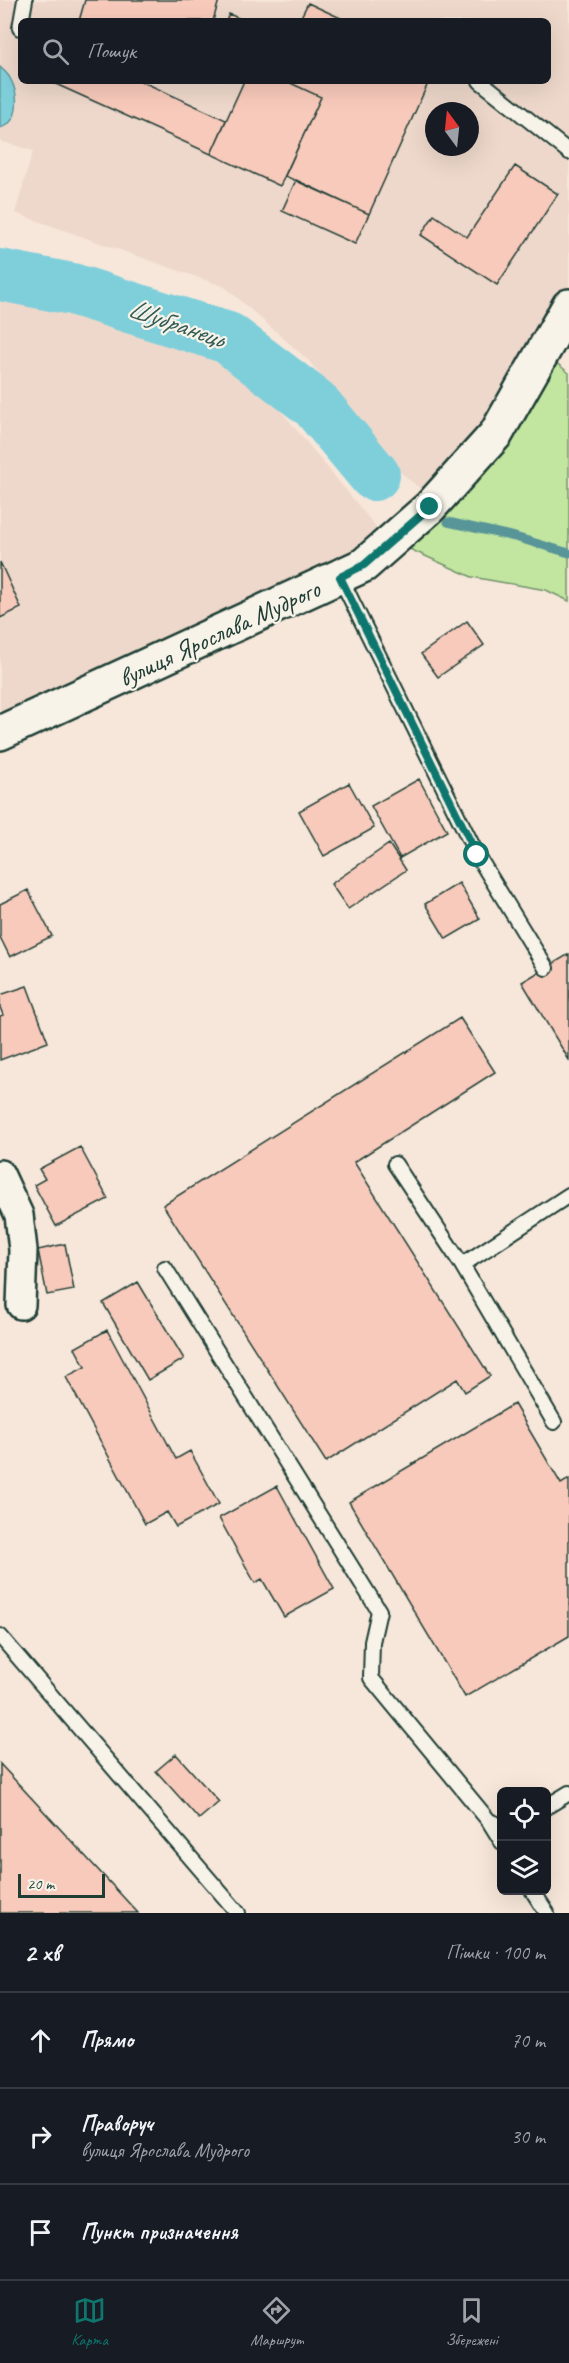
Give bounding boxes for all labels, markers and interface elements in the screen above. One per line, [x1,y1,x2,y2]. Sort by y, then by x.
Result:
search box [18,18,551,84]
icon: search [39,35,72,68]
text: Пошук [87,37,136,65]
north arrow [425,102,479,156]
water label: Шубранець [124,291,232,356]
route end [416,493,442,519]
street label: вулиця Ярослава Мудрого [113,572,327,695]
route start [463,841,489,867]
map controls [497,1787,551,1895]
button: locate [497,1787,551,1841]
button: layers [497,1841,551,1895]
scale bar [18,1871,105,1898]
text: 20 m [27,1874,54,1894]
text: 2 хв [24,1936,59,1969]
text: Пішки · 100 m [446,1940,545,1965]
icon: ahead [24,2024,57,2057]
text: Прямо [81,2026,133,2054]
text: 70 m [511,2028,545,2053]
text: Праворуч [81,2110,153,2138]
icon: right [24,2120,57,2153]
text: 30 m [511,2124,545,2149]
text: вулиця Ярослава Мудрого [81,2138,249,2163]
icon: arrive [24,2216,57,2249]
text: Пункт призначення [81,2218,238,2246]
tab: Карта [71,2294,108,2350]
tab: Маршрут [250,2294,303,2350]
tab: Збережені [446,2294,498,2350]

